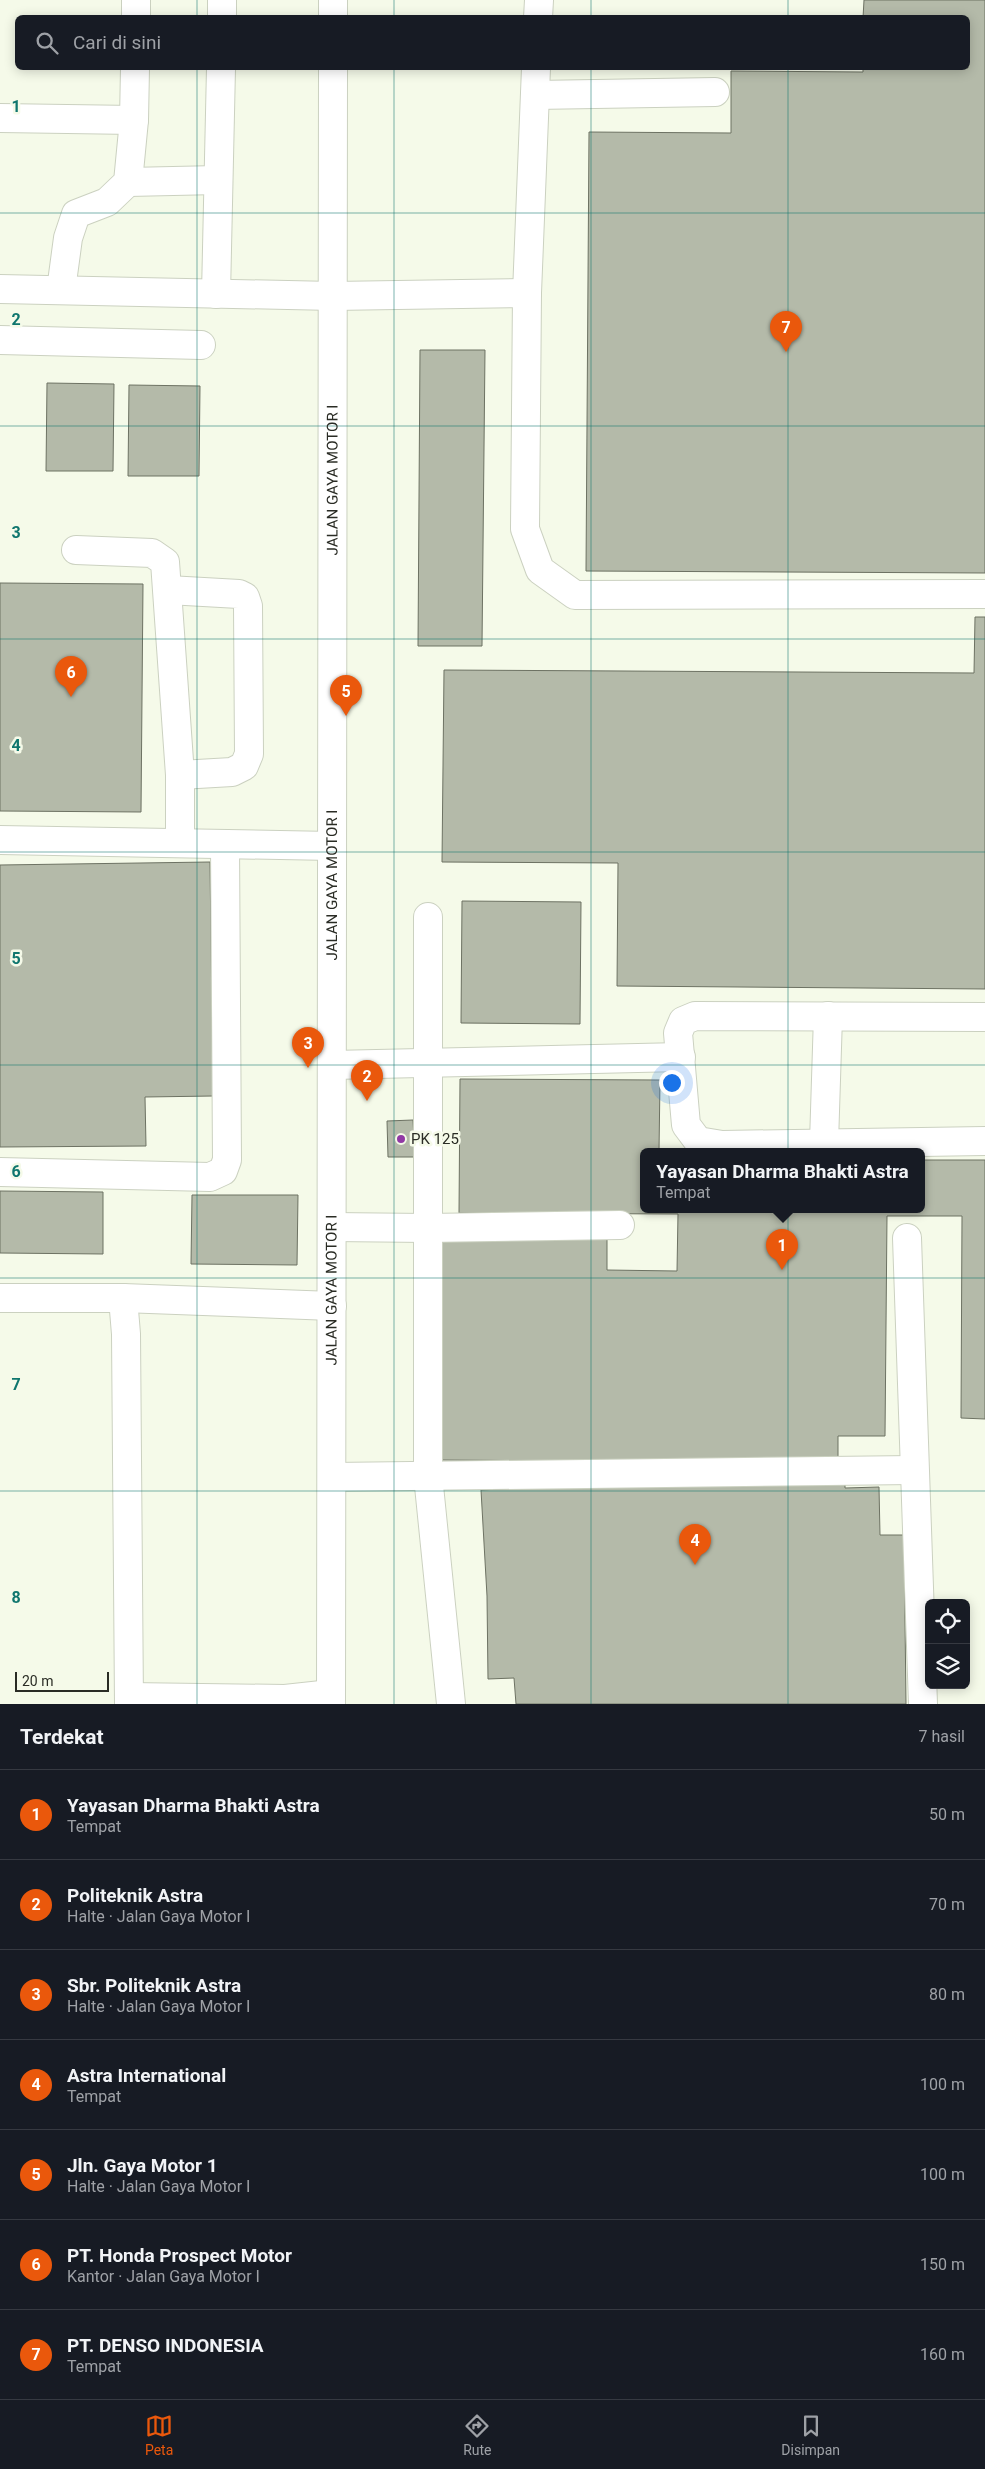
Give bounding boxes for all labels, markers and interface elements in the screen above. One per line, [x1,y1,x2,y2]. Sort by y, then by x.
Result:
search box [15,15,970,70]
icon: search [33,29,61,57]
text: Cari di sini [73,31,161,54]
text: 1 [11,97,21,116]
text: 2 [11,310,21,329]
pin: 7 [770,311,802,352]
street label: JALAN GAYA MOTOR I [323,405,342,555]
text: 3 [11,523,21,542]
pin: 6 [55,656,87,697]
pin: 5 [330,675,362,716]
text: 4 [11,736,21,755]
street label: JALAN GAYA MOTOR I [323,810,341,960]
text: 5 [11,949,21,968]
pin: 3 [292,1027,324,1068]
pin: 2 [351,1060,383,1101]
your location [659,1070,685,1096]
place label: PK 125 [411,1130,459,1148]
marker: PK 125 [395,1133,407,1145]
popup [640,1148,925,1213]
text: Yayasan Dharma Bhakti Astra [656,1160,909,1183]
text: 6 [11,1162,21,1181]
text: Tempat [656,1183,710,1202]
street label: JALAN GAYA MOTOR I [322,1215,341,1365]
pin: 1 [766,1229,798,1270]
text: 7 [11,1375,21,1394]
pin: 4 [679,1524,711,1565]
text: 8 [11,1588,21,1607]
map controls [925,1599,970,1689]
button: locate [925,1599,970,1644]
button: layers [925,1644,970,1689]
scale bar [15,1669,109,1692]
text: 20 m [22,1673,54,1689]
text: Terdekat [20,1725,104,1749]
text: 7 hasil [918,1727,965,1746]
text: Yayasan Dharma Bhakti Astra [67,1794,320,1817]
text: 1 [31,1805,41,1824]
text: 50 m [929,1805,965,1824]
text: Tempat [67,1817,121,1836]
text: Politeknik Astra [67,1884,203,1907]
text: 2 [31,1895,41,1914]
text: 70 m [929,1895,965,1914]
text: Halte · Jalan Gaya Motor I [67,1907,250,1926]
text: Sbr. Politeknik Astra [67,1974,241,1997]
text: 3 [31,1985,41,2004]
text: 80 m [929,1985,965,2004]
text: Halte · Jalan Gaya Motor I [67,1997,250,2016]
text: Astra International [67,2064,226,2087]
text: 4 [31,2075,41,2094]
text: 100 m [920,2075,965,2094]
text: Tempat [67,2087,121,2106]
text: Jln. Gaya Motor 1 [67,2154,218,2177]
text: 5 [31,2165,41,2184]
text: 100 m [920,2165,965,2184]
text: Halte · Jalan Gaya Motor I [67,2177,250,2196]
text: PT. Honda Prospect Motor [67,2244,292,2267]
text: 6 [31,2255,41,2274]
text: 150 m [920,2255,965,2274]
text: Kantor · Jalan Gaya Motor I [67,2267,260,2286]
text: PT. DENSO INDONESIA [67,2334,264,2357]
text: 7 [31,2345,41,2364]
text: 160 m [920,2345,965,2364]
text: Tempat [67,2357,121,2376]
tab: Peta [145,2412,173,2458]
tab: Rute [463,2412,492,2458]
tab: Disimpan [781,2412,840,2458]

